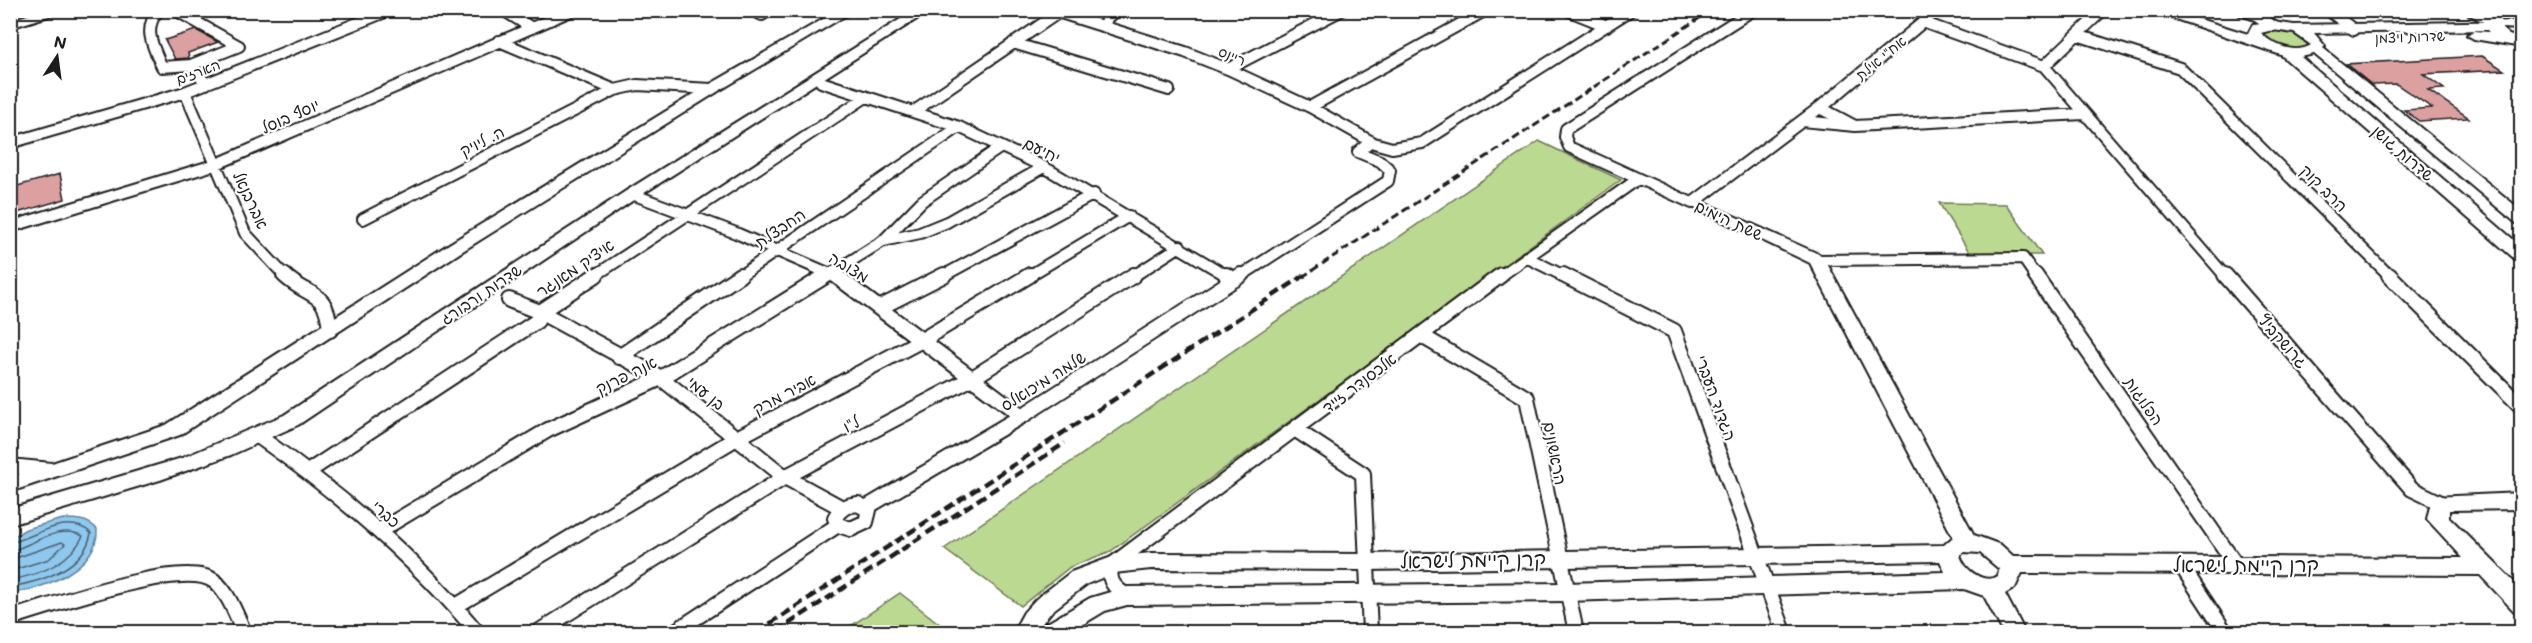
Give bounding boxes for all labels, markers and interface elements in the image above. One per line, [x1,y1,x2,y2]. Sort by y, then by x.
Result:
street label: שדרות ויצמן [2375,26,2446,47]
north arrow [27,27,87,87]
text: N [52,30,69,53]
street label: אח"י אילת [1851,31,1910,84]
street label: ריינס [1216,41,1249,70]
street label: הארזים [173,54,223,89]
street label: יוסף בוסל [257,93,322,138]
street label: ה. ליויק [456,120,508,162]
street label: שדרות גושן [2368,120,2439,185]
street label: יחיעם [1020,132,1064,167]
street label: הרב קוק [2295,159,2353,217]
street label: אברבנאל [229,168,274,232]
street label: ששת הימים [1692,195,1767,244]
street label: החבצלת [749,203,809,253]
street label: איציק מאנגר [532,234,618,302]
street label: מצובה [825,246,873,287]
street label: שדרות ורבורג [436,259,526,329]
street label: גרושקביץ [2254,309,2313,372]
street label: שלמה מיכואלס [996,346,1089,415]
street label: אלכסנדר זייד [1317,348,1400,417]
street label: אנה פרנק [592,351,660,398]
street label: הגדוד העברי [1691,352,1742,443]
street label: אביר מרק [749,368,819,419]
street label: בן עמי [683,371,729,414]
street label: הפלוגות [2120,371,2169,429]
street label: ל"ו [839,410,864,437]
street label: הראשונים [1539,419,1572,487]
street label: כברי [368,495,405,532]
street label: קרן קיימת לישראל [1400,545,1546,574]
street label: קרן קיימת לישראל [2173,551,2319,578]

